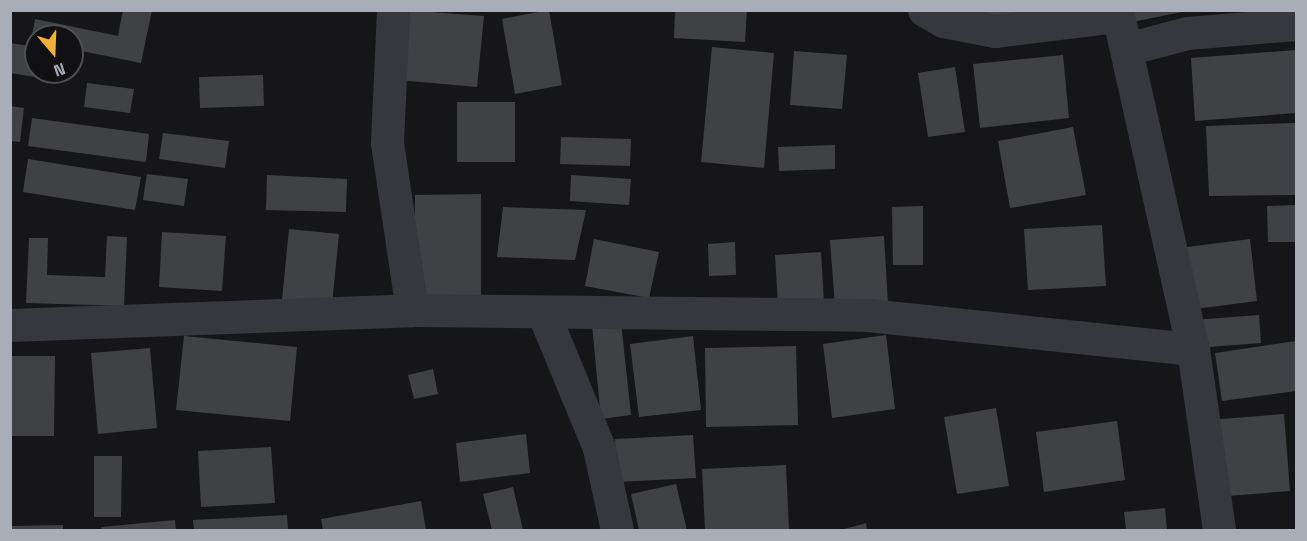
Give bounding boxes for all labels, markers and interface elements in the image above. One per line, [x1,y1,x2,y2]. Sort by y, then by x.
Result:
north arrow [24,24,84,84]
text: N [51,58,68,81]

